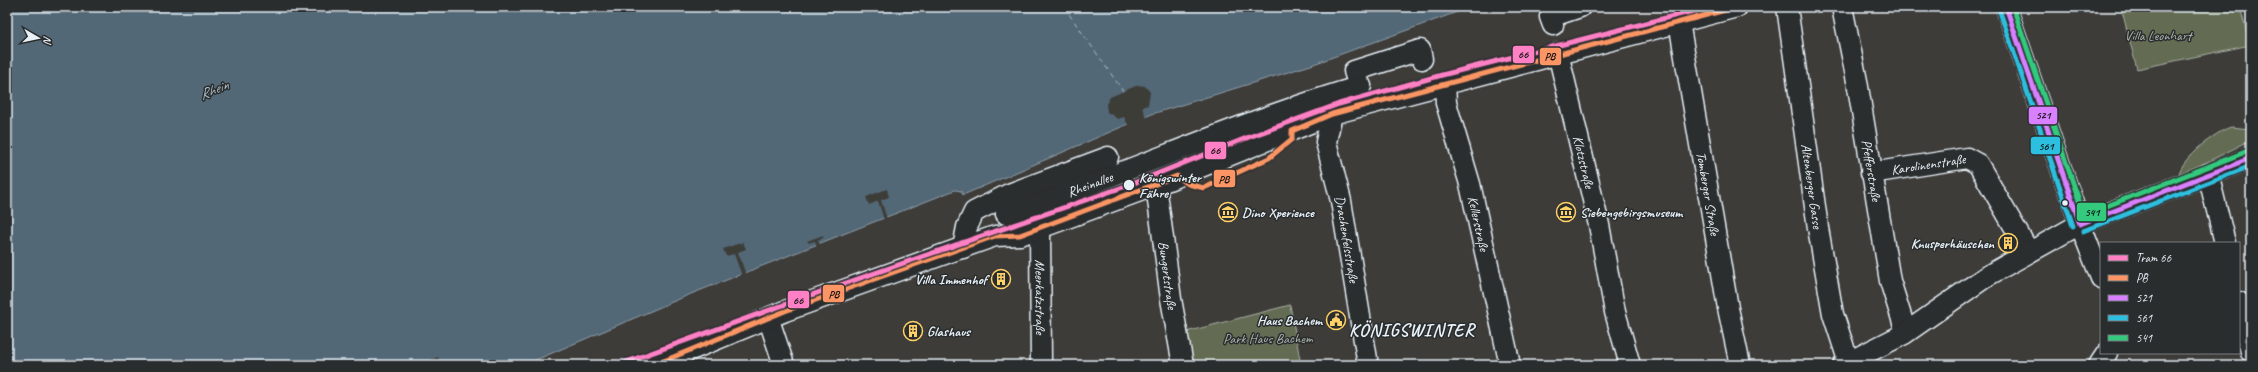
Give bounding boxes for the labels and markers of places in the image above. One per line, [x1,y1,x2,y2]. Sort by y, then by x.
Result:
place label: Königswinter Fähre [1139,169,1203,202]
marker: Königswinter Fähre [1122,178,1136,192]
unlabelled marker [2060,198,2070,208]
museum icon: Dino Xperience [1217,201,1239,223]
museum icon: Siebengebirgsmuseum [1555,201,1577,223]
place label: Dino Xperience [1242,204,1315,221]
place label: Siebengebirgsmuseum [1580,204,1684,221]
building icon: Knusperhäuschen [1997,232,2019,254]
place label: Knusperhäuschen [1911,235,1995,252]
building icon: Villa Immenhof [990,268,1012,290]
place label: Villa Immenhof [915,271,991,288]
public building icon: Haus Bachem [1325,309,1347,331]
place label: Haus Bachem [1257,312,1324,329]
building icon: Glashaus [902,320,924,342]
place label: Glashaus [927,323,972,340]

